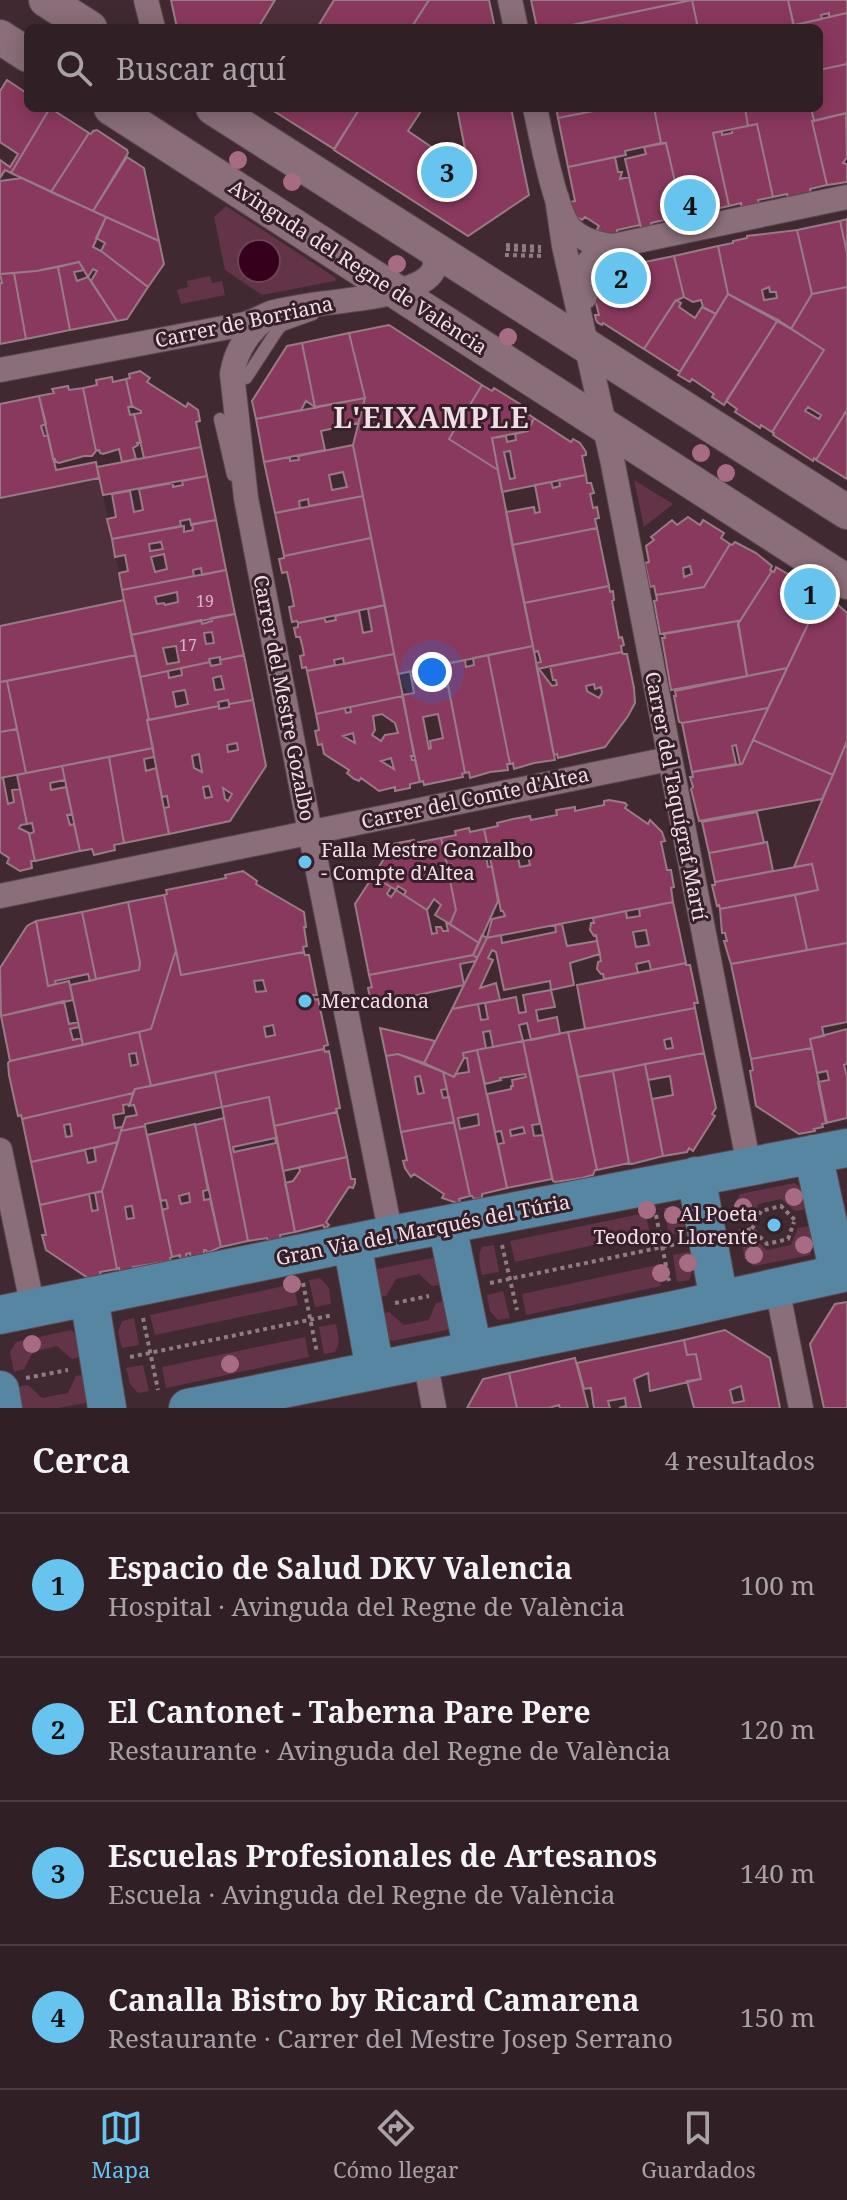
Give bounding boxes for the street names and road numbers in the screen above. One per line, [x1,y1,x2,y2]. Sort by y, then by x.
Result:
street label: Avinguda del Regne de València [224,173,493,360]
street label: Carrer de Borriana [152,289,335,354]
street label: Carrer del Mestre Gozalbo [247,573,322,823]
street label: Carrer del Taquígraf Martí [639,669,714,923]
street label: Carrer del Comte d'Altea [359,760,591,835]
street label: Gran Via del Marqués del Túria [273,1188,572,1271]

